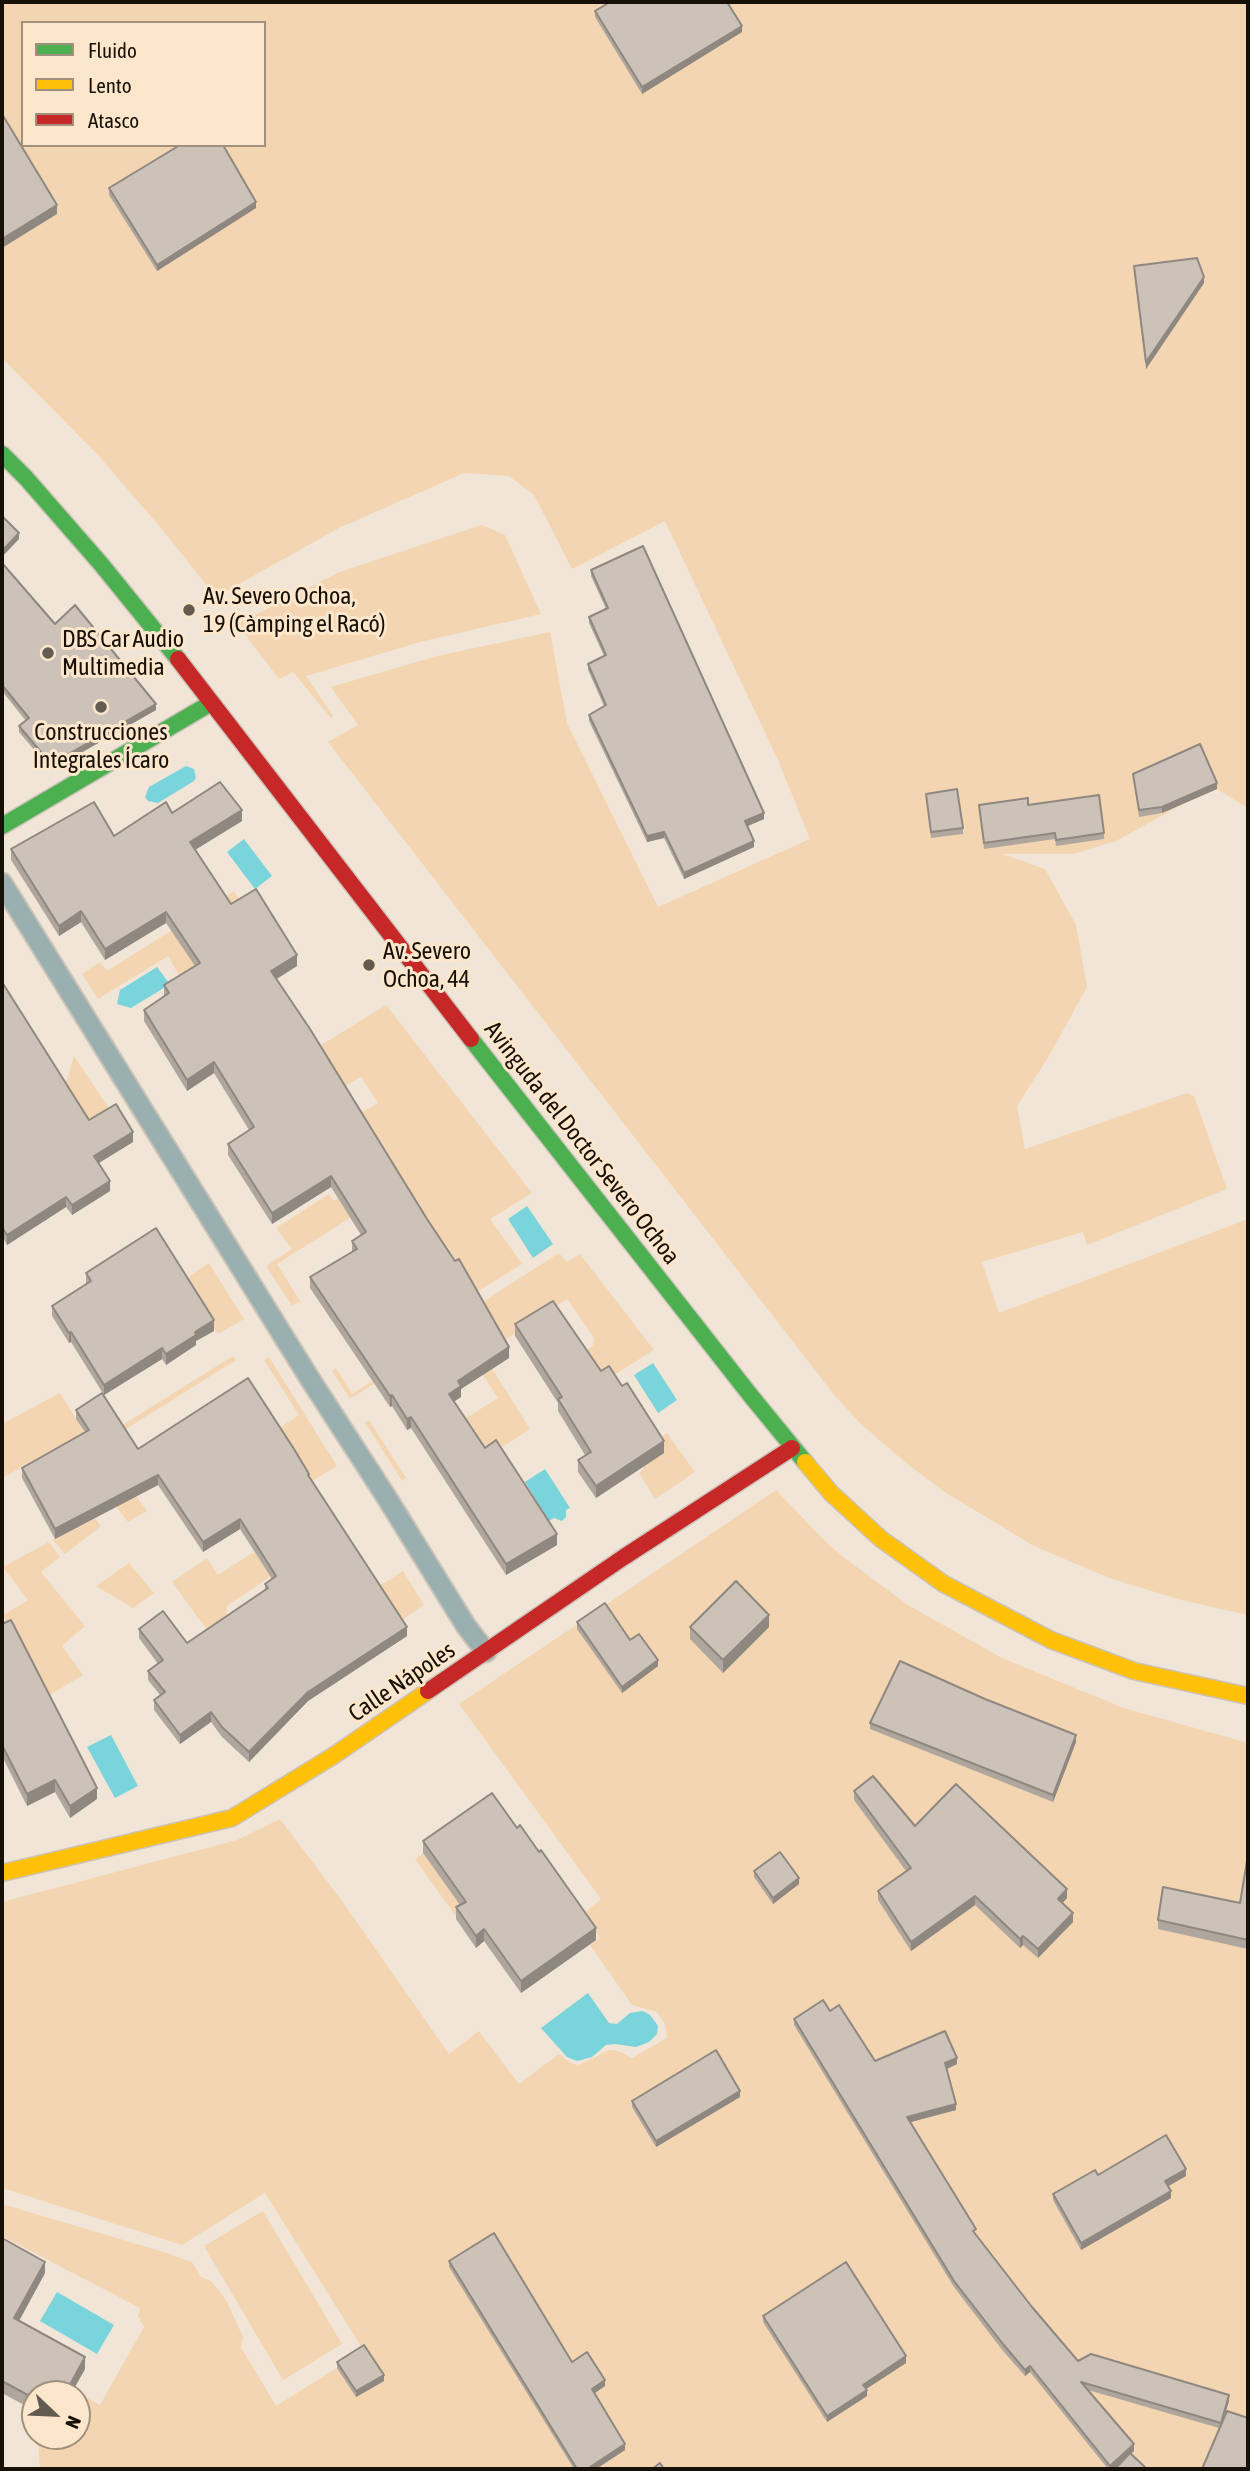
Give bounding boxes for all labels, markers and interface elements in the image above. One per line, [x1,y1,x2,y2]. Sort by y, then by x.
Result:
legend [21,21,266,147]
text: Fluido [88,38,137,62]
text: Lento [88,73,132,97]
text: Atasco [88,108,139,132]
place label: Av. Severo Ochoa, 19 (Càmping el Racó) [203,582,386,638]
marker: Av. Severo Ochoa, 19 (Càmping el Racó) [181,602,197,618]
place label: DBS Car Audio Multimedia [62,625,184,681]
marker: DBS Car Audio Multimedia [40,645,56,661]
marker: Construcciones Integrales Ícaro [93,699,109,715]
place label: Construcciones Integrales Ícaro [33,718,169,774]
place label: Av. Severo Ochoa, 44 [383,937,471,993]
marker: Av. Severo Ochoa, 44 [361,957,377,973]
street label: Avinguda del Doctor Severo Ochoa [478,1016,686,1270]
street label: Calle Nápoles [343,1636,461,1728]
north arrow [21,2380,91,2450]
text: N [61,2413,86,2432]

